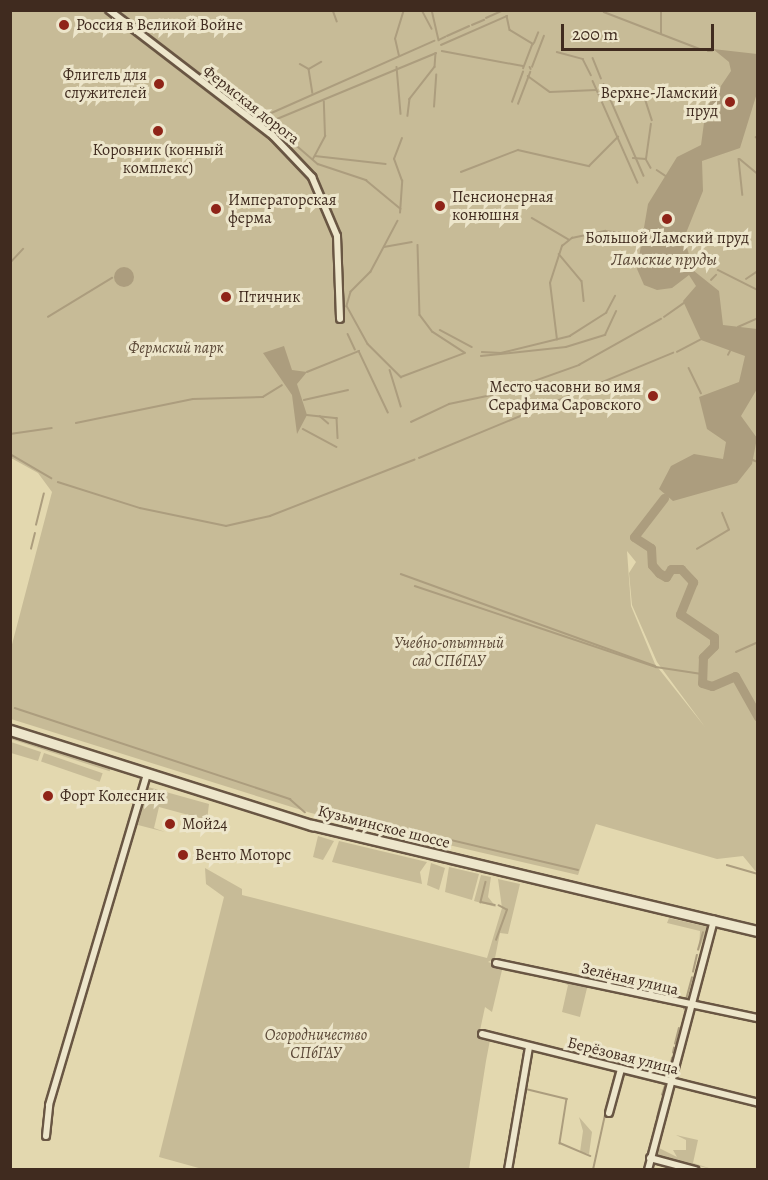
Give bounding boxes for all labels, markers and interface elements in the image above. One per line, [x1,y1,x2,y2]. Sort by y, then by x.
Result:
scale bar [564,12,717,50]
place label: Россия в Великой Войне [76,15,243,35]
marker: Россия в Великой Войне [57,18,71,32]
text: 200 m [572,22,618,46]
street label: Фермская дорога [199,61,303,149]
place label: Флигель для служителей [63,65,147,103]
marker: Флигель для служителей [152,77,166,91]
place label: Верхне-Ламский пруд [600,83,718,121]
marker: Верхне-Ламский пруд [723,95,737,109]
marker: Коровник (конный комплекс) [151,124,165,138]
place label: Коровник (конный комплекс) [92,140,224,178]
place label: Пенсионерная конюшня [452,187,553,225]
place label: Императорская ферма [228,190,336,228]
marker: Пенсионерная конюшня [433,199,447,213]
marker: Императорская ферма [209,202,223,216]
marker: Большой Ламский пруд [660,212,674,226]
place label: Большой Ламский пруд [585,228,749,248]
water label: Ламские пруды [611,248,717,270]
place label: Птичник [238,287,300,307]
marker: Птичник [219,290,233,304]
park label: Фермский парк [128,338,224,358]
place label: Место часовни во имя Серафима Саровского [489,377,641,415]
marker: Место часовни во имя Серафима Саровского [646,389,660,403]
park label: Учебно-опытный сад СПбГАУ [394,633,504,671]
place label: Форт Колесник [60,786,165,806]
marker: Форт Колесник [41,789,55,803]
street label: Кузьминское шоссе [316,801,452,853]
place label: Мой24 [182,814,228,834]
marker: Мой24 [163,817,177,831]
place label: Венто Моторс [195,845,291,865]
marker: Венто Моторс [176,848,190,862]
street label: Зелёная улица [579,958,681,1000]
park label: Огородничество СПбГАУ [265,1025,367,1063]
street label: Берёзовая улица [565,1033,681,1079]

